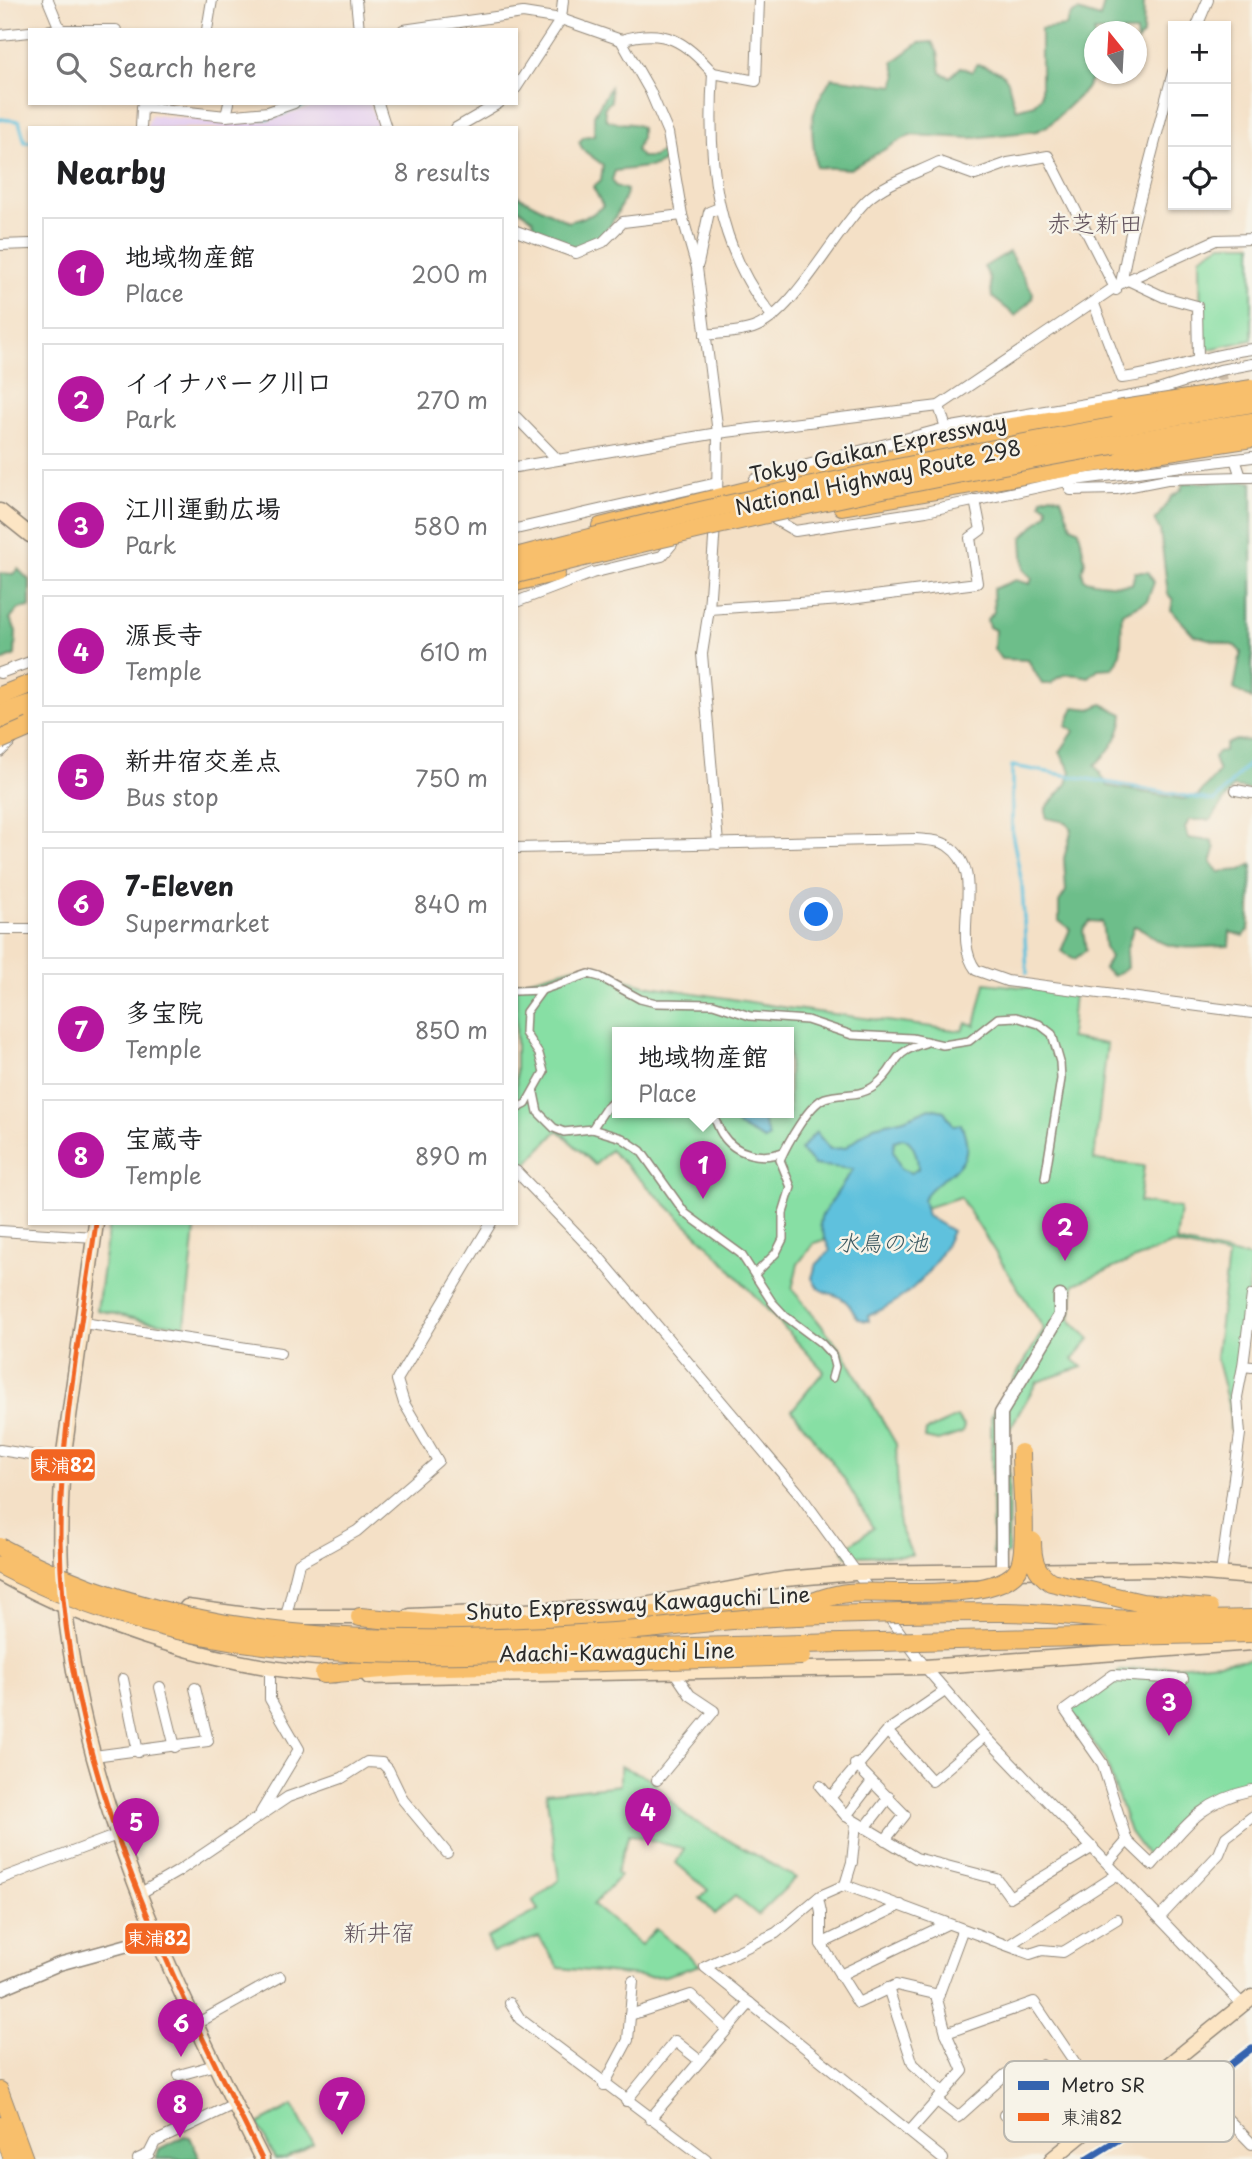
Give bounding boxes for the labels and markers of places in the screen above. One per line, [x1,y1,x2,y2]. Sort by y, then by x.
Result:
pin: 1 [680,1141,726,1199]
pin: 2 [1042,1203,1088,1261]
pin: 3 [1146,1678,1192,1736]
pin: 4 [625,1788,671,1846]
pin: 5 [113,1798,159,1856]
pin: 6 [158,1999,204,2057]
pin: 7 [319,2077,365,2135]
pin: 8 [157,2080,203,2138]

